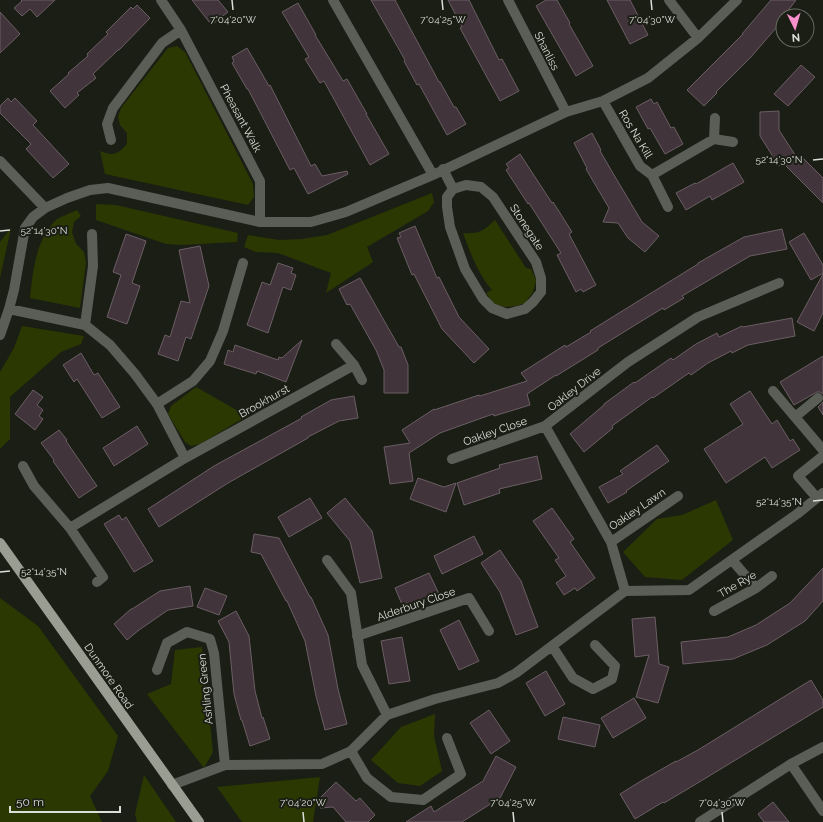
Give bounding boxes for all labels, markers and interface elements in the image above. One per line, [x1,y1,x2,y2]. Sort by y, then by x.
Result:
north arrow [775,8,815,48]
text: 7°04'20"W [210,14,257,25]
text: 7°04'25"W [420,14,466,25]
text: 7°04'30"W [629,14,676,25]
street label: Shanliss [531,30,562,73]
text: N [791,31,801,44]
street label: Pheasant Walk [217,82,264,155]
street label: Ros Na Kill [616,108,655,161]
text: 52°14'30"N [756,154,802,165]
street label: Stonegate [507,202,547,253]
text: 52°14'30"N [21,225,67,236]
street label: Oakley Drive [545,364,604,414]
street label: Brookhurst [237,382,292,421]
street label: Oakley Close [462,414,529,448]
street label: Oakley Lawn [607,486,668,533]
text: 52°14'35"N [756,496,802,507]
text: 52°14'35"N [21,566,67,577]
street label: The Rye [716,568,759,601]
street label: Alderbury Close [375,585,458,624]
street label: Dunmore Road [81,641,136,712]
street label: Ashling Green [195,653,216,725]
scale bar [10,788,120,814]
text: 50 m [16,795,44,809]
text: 7°04'20"W [280,797,327,808]
text: 7°04'25"W [490,797,536,808]
text: 7°04'30"W [699,797,746,808]

